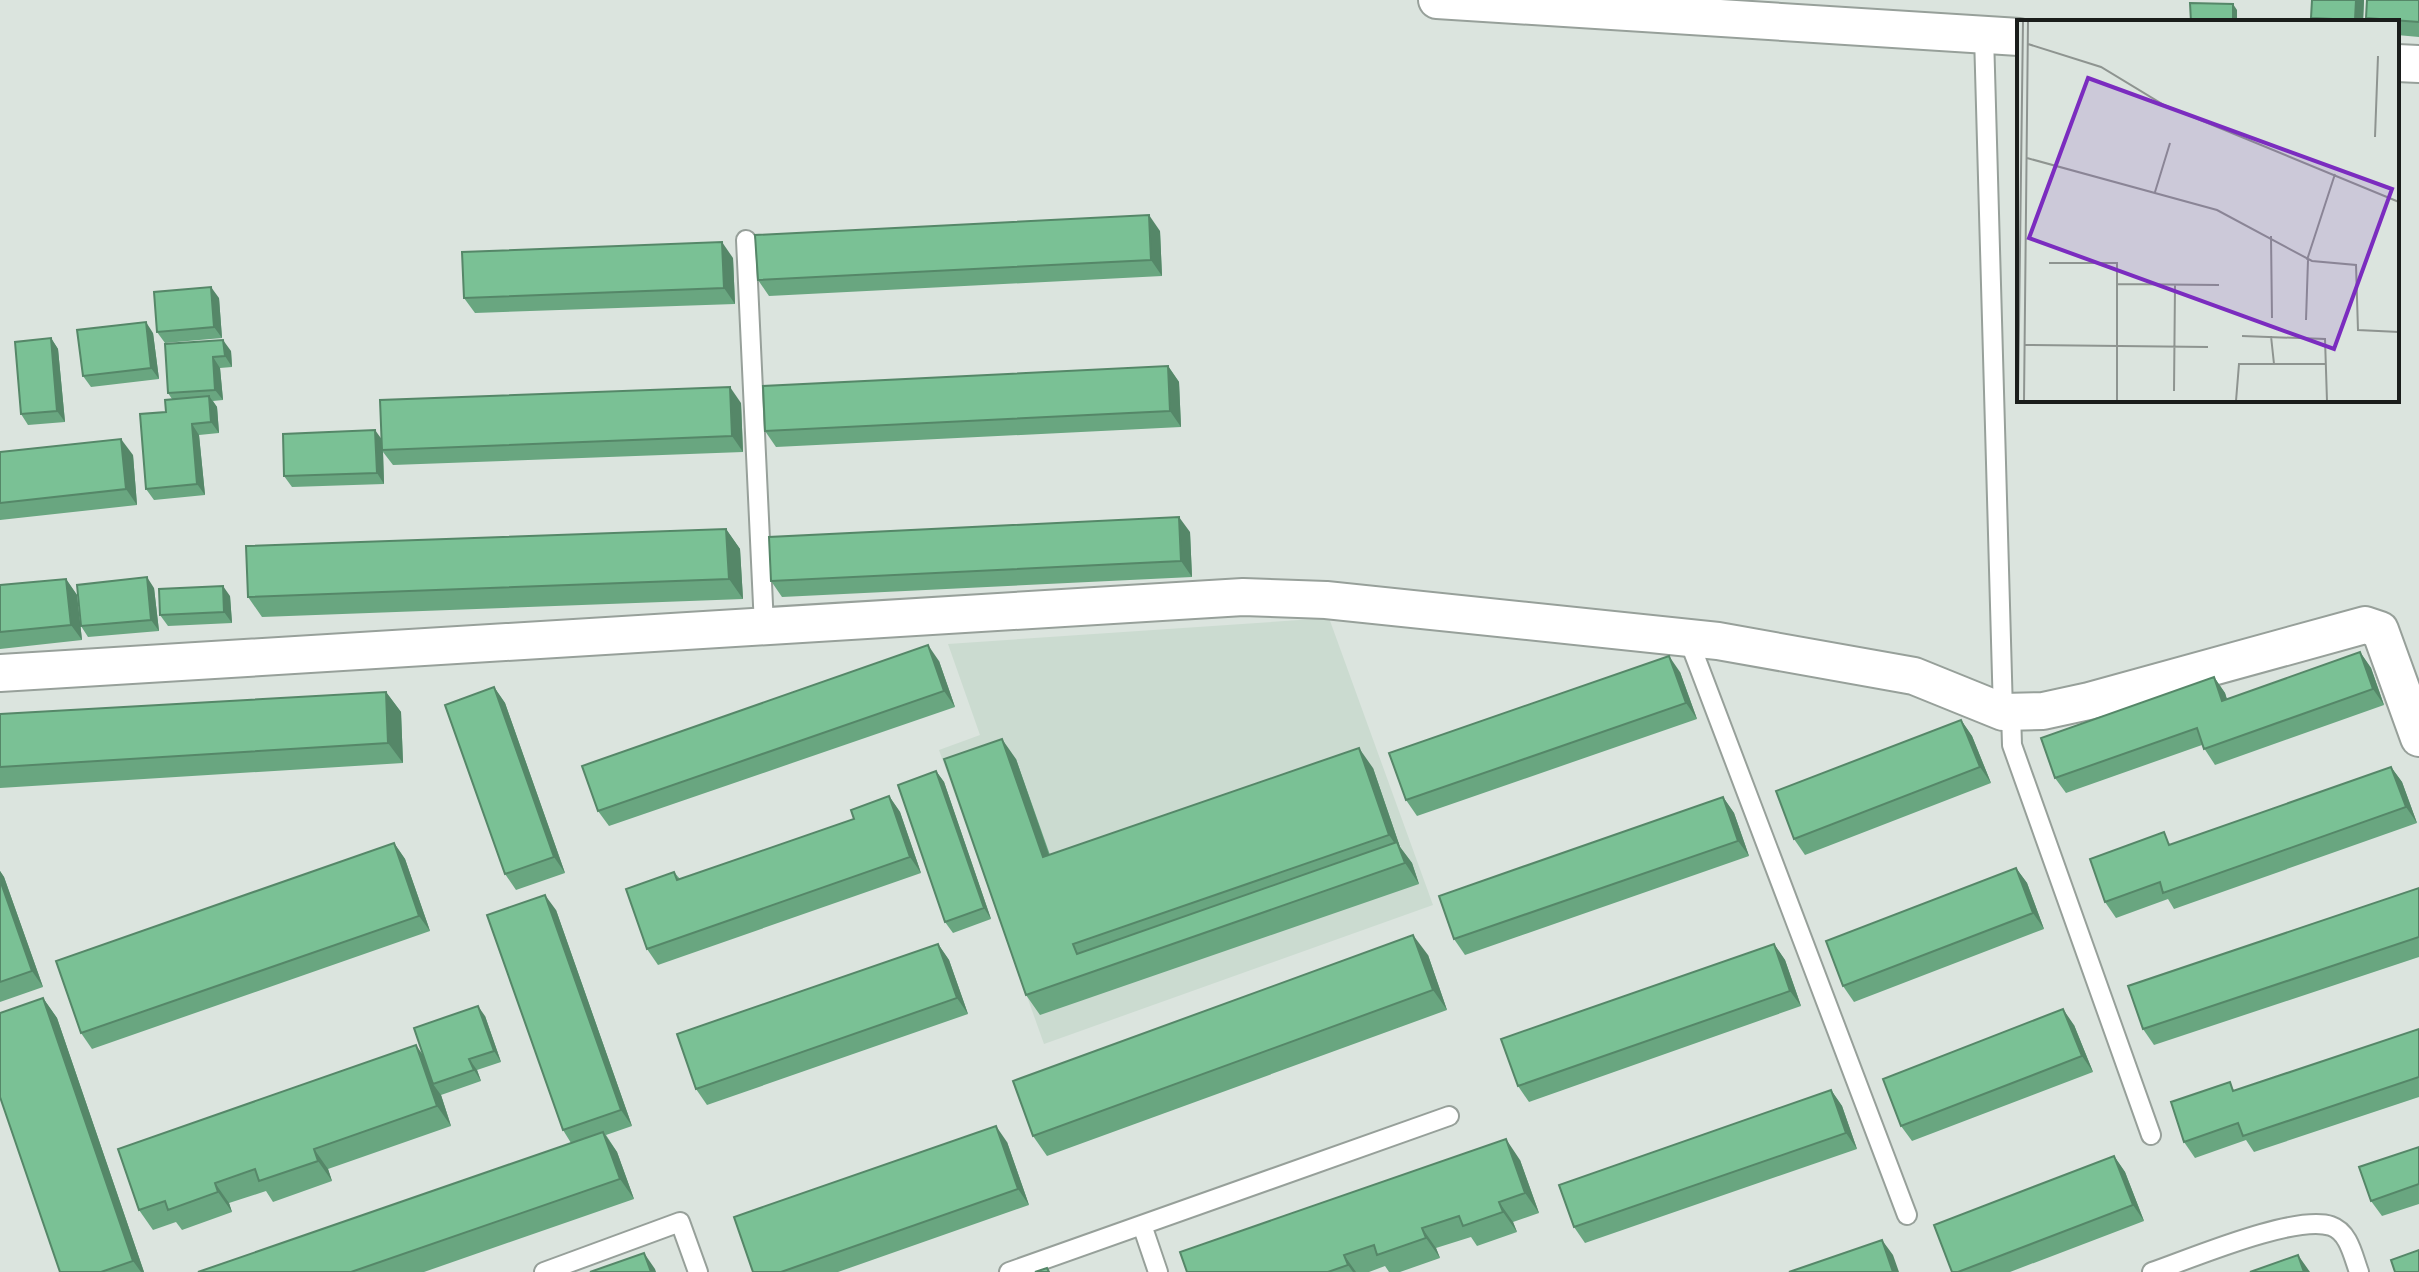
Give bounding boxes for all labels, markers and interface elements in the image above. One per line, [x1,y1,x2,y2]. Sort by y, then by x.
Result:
inset map [2017,20,2399,402]

